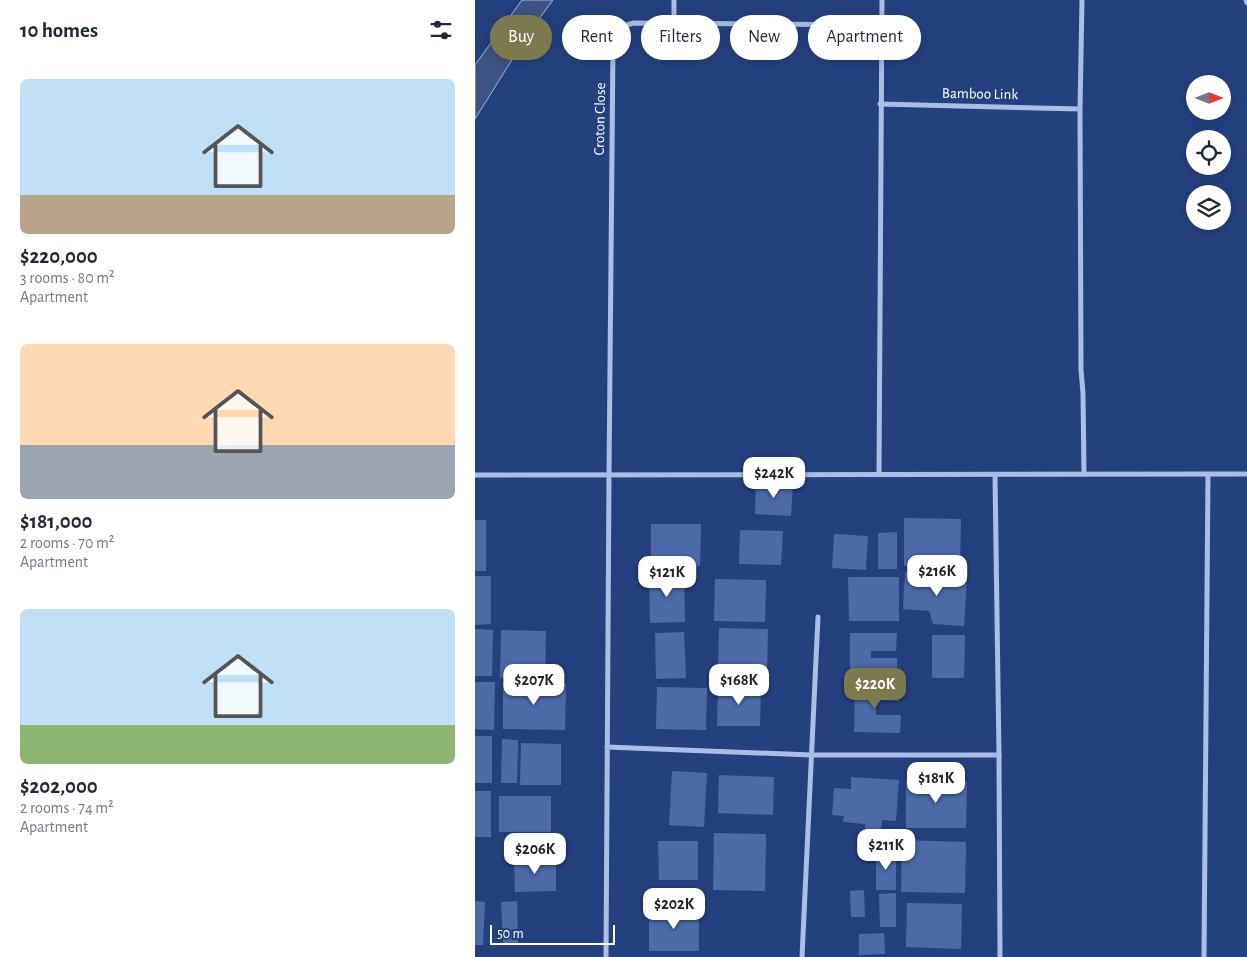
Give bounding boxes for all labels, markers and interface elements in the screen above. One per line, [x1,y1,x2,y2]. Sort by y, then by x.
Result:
chip: Buy [490,15,552,60]
chip: Rent [562,15,631,60]
chip: Filters [641,15,720,60]
chip: New [730,15,798,60]
chip: Apartment [808,15,921,60]
icon: filters [427,16,455,44]
text: 10 homes [20,20,98,41]
north arrow [1186,75,1231,120]
map controls [1186,75,1231,230]
street label: Croton Close [592,82,608,156]
street label: Bamboo Link [942,86,1018,102]
icon: home [193,111,283,201]
button: locate [1186,130,1231,175]
button: layers [1186,185,1231,230]
text: $220,000 [20,246,98,267]
text: 3 rooms · 80 m² [20,270,115,286]
text: Apartment [20,289,88,305]
icon: home [193,376,283,466]
pin: $242K [739,456,809,499]
text: $242K [754,465,794,481]
text: $181,000 [20,511,93,532]
text: 2 rooms · 70 m² [20,535,114,551]
text: Apartment [20,554,88,570]
pin: $216K [902,554,972,597]
pin: $121K [632,556,702,598]
text: $216K [918,563,956,579]
text: $121K [649,564,685,580]
icon: home [193,641,283,731]
pin: $207K [499,664,569,706]
pin: $168K [704,664,774,706]
pin: $220K [840,668,910,710]
text: $207K [514,672,554,688]
text: $168K [720,672,758,688]
text: $220K [855,676,895,692]
pin: $181K [901,762,971,804]
text: $181K [918,770,954,786]
text: $202,000 [20,776,98,797]
text: 2 rooms · 74 m² [20,800,114,816]
text: Apartment [20,819,88,835]
pin: $211K [851,828,921,871]
pin: $206K [500,832,570,875]
text: $211K [868,837,904,853]
text: $206K [515,841,555,857]
pin: $202K [639,888,709,930]
text: $202K [654,896,694,912]
scale bar [490,922,615,945]
text: 50 m [497,927,524,941]

